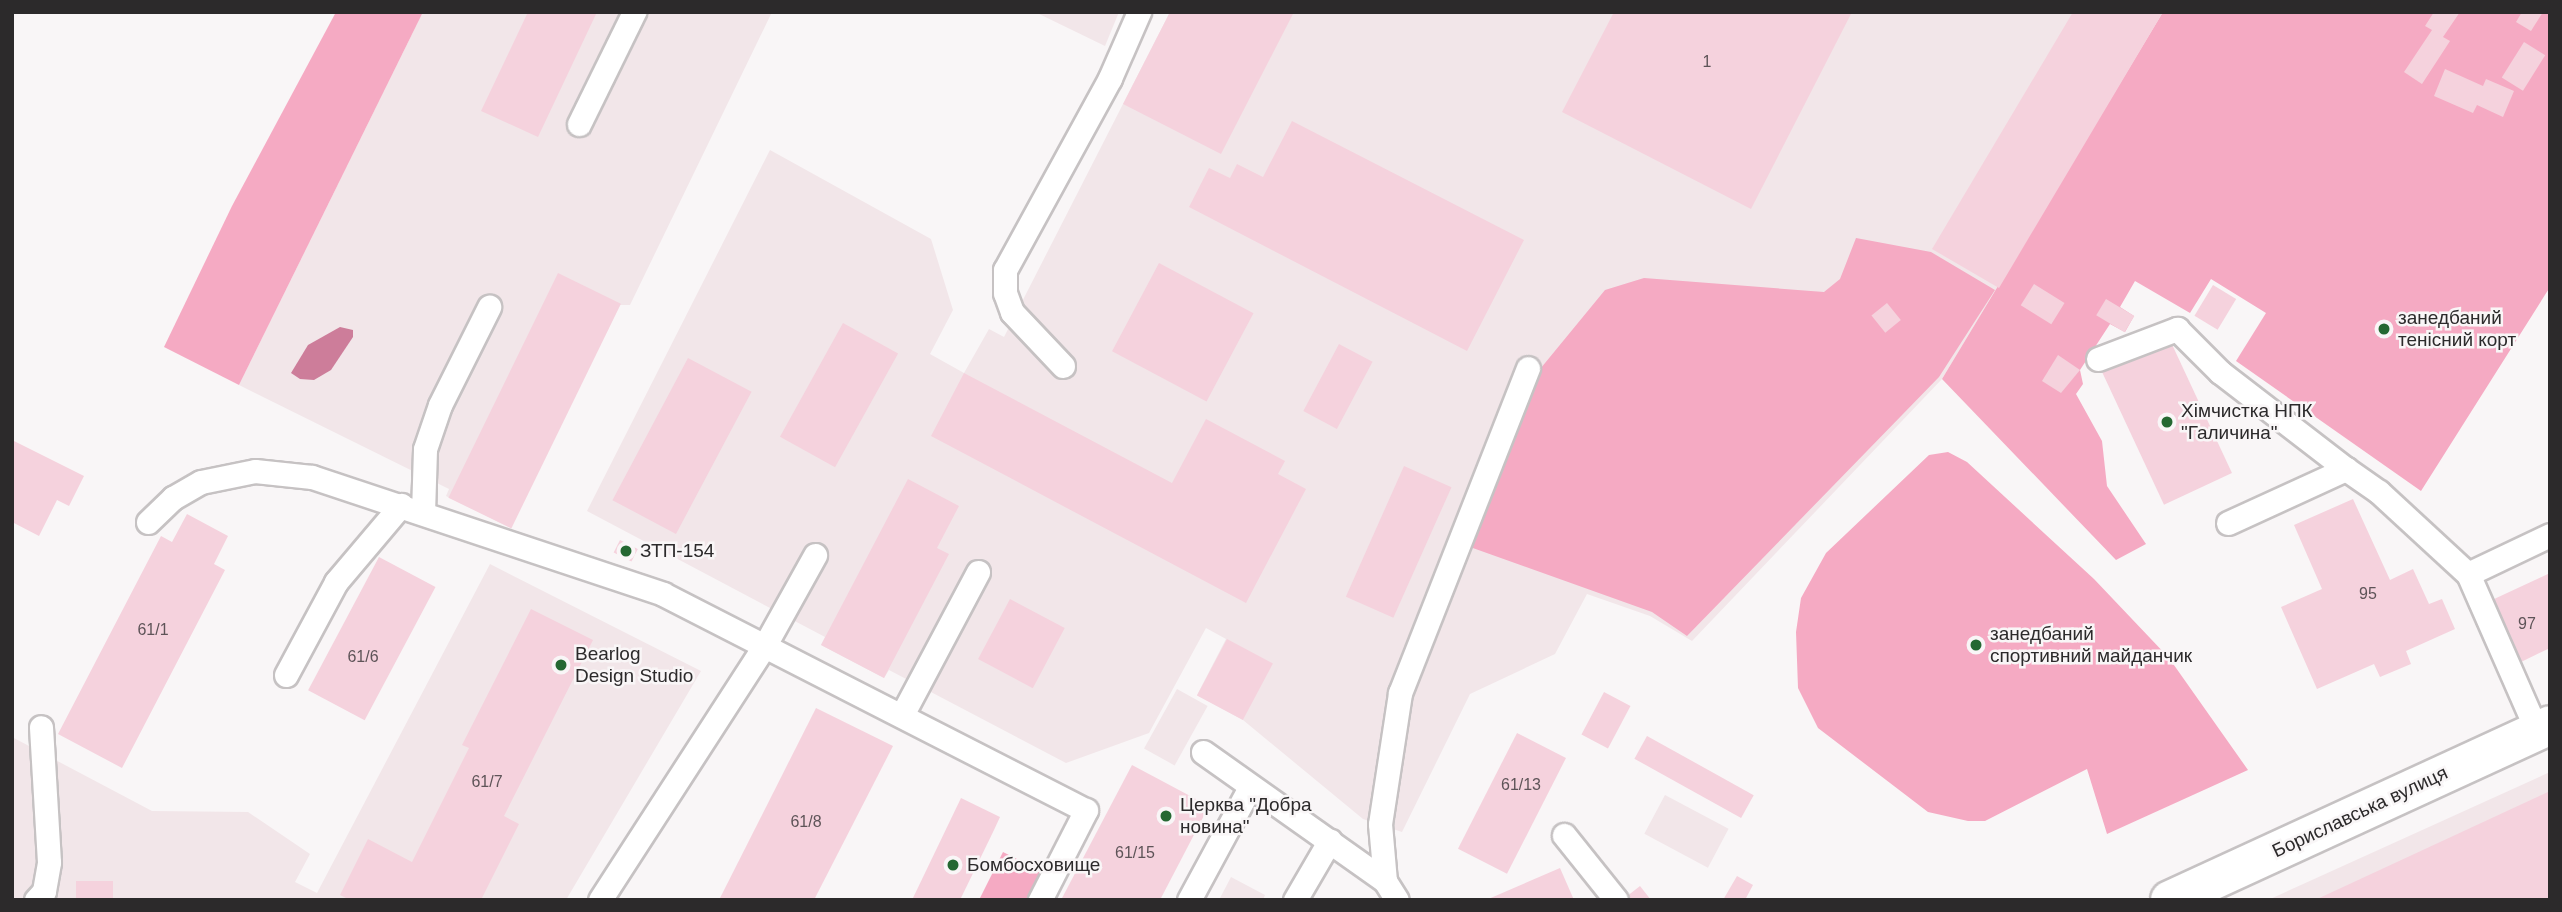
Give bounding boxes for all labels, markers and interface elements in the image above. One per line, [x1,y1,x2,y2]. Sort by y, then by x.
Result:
house number: 1 [1703,52,1711,72]
place label: занедбаний тенісний корт [2398,307,2516,351]
marker: занедбаний тенісний корт [2376,321,2392,337]
place label: Хімчистка НПК "Галичина" [2181,400,2313,444]
marker: Хімчистка НПК "Галичина" [2159,414,2175,430]
place label: ЗТП-154 [640,540,714,562]
marker: ЗТП-154 [618,543,634,559]
house number: 95 [2359,584,2377,604]
house number: 97 [2518,614,2536,634]
house number: 61/1 [137,620,169,640]
place label: занедбаний спортивний майданчик [1990,623,2192,667]
marker: занедбаний спортивний майданчик [1968,637,1984,653]
place label: Bearlog Design Studio [575,643,693,687]
house number: 61/6 [347,647,379,667]
marker: Bearlog Design Studio [553,657,569,673]
street label: Бориславська вулиця [2269,761,2451,863]
house number: 61/7 [471,772,503,792]
house number: 61/13 [1501,775,1541,795]
place label: Церква "Добра новина" [1180,794,1312,838]
marker: Церква "Добра новина" [1158,808,1174,824]
house number: 61/8 [790,812,822,832]
house number: 61/15 [1115,843,1155,863]
place label: Бомбосховище [967,854,1100,876]
marker: Бомбосховище [945,857,961,873]

